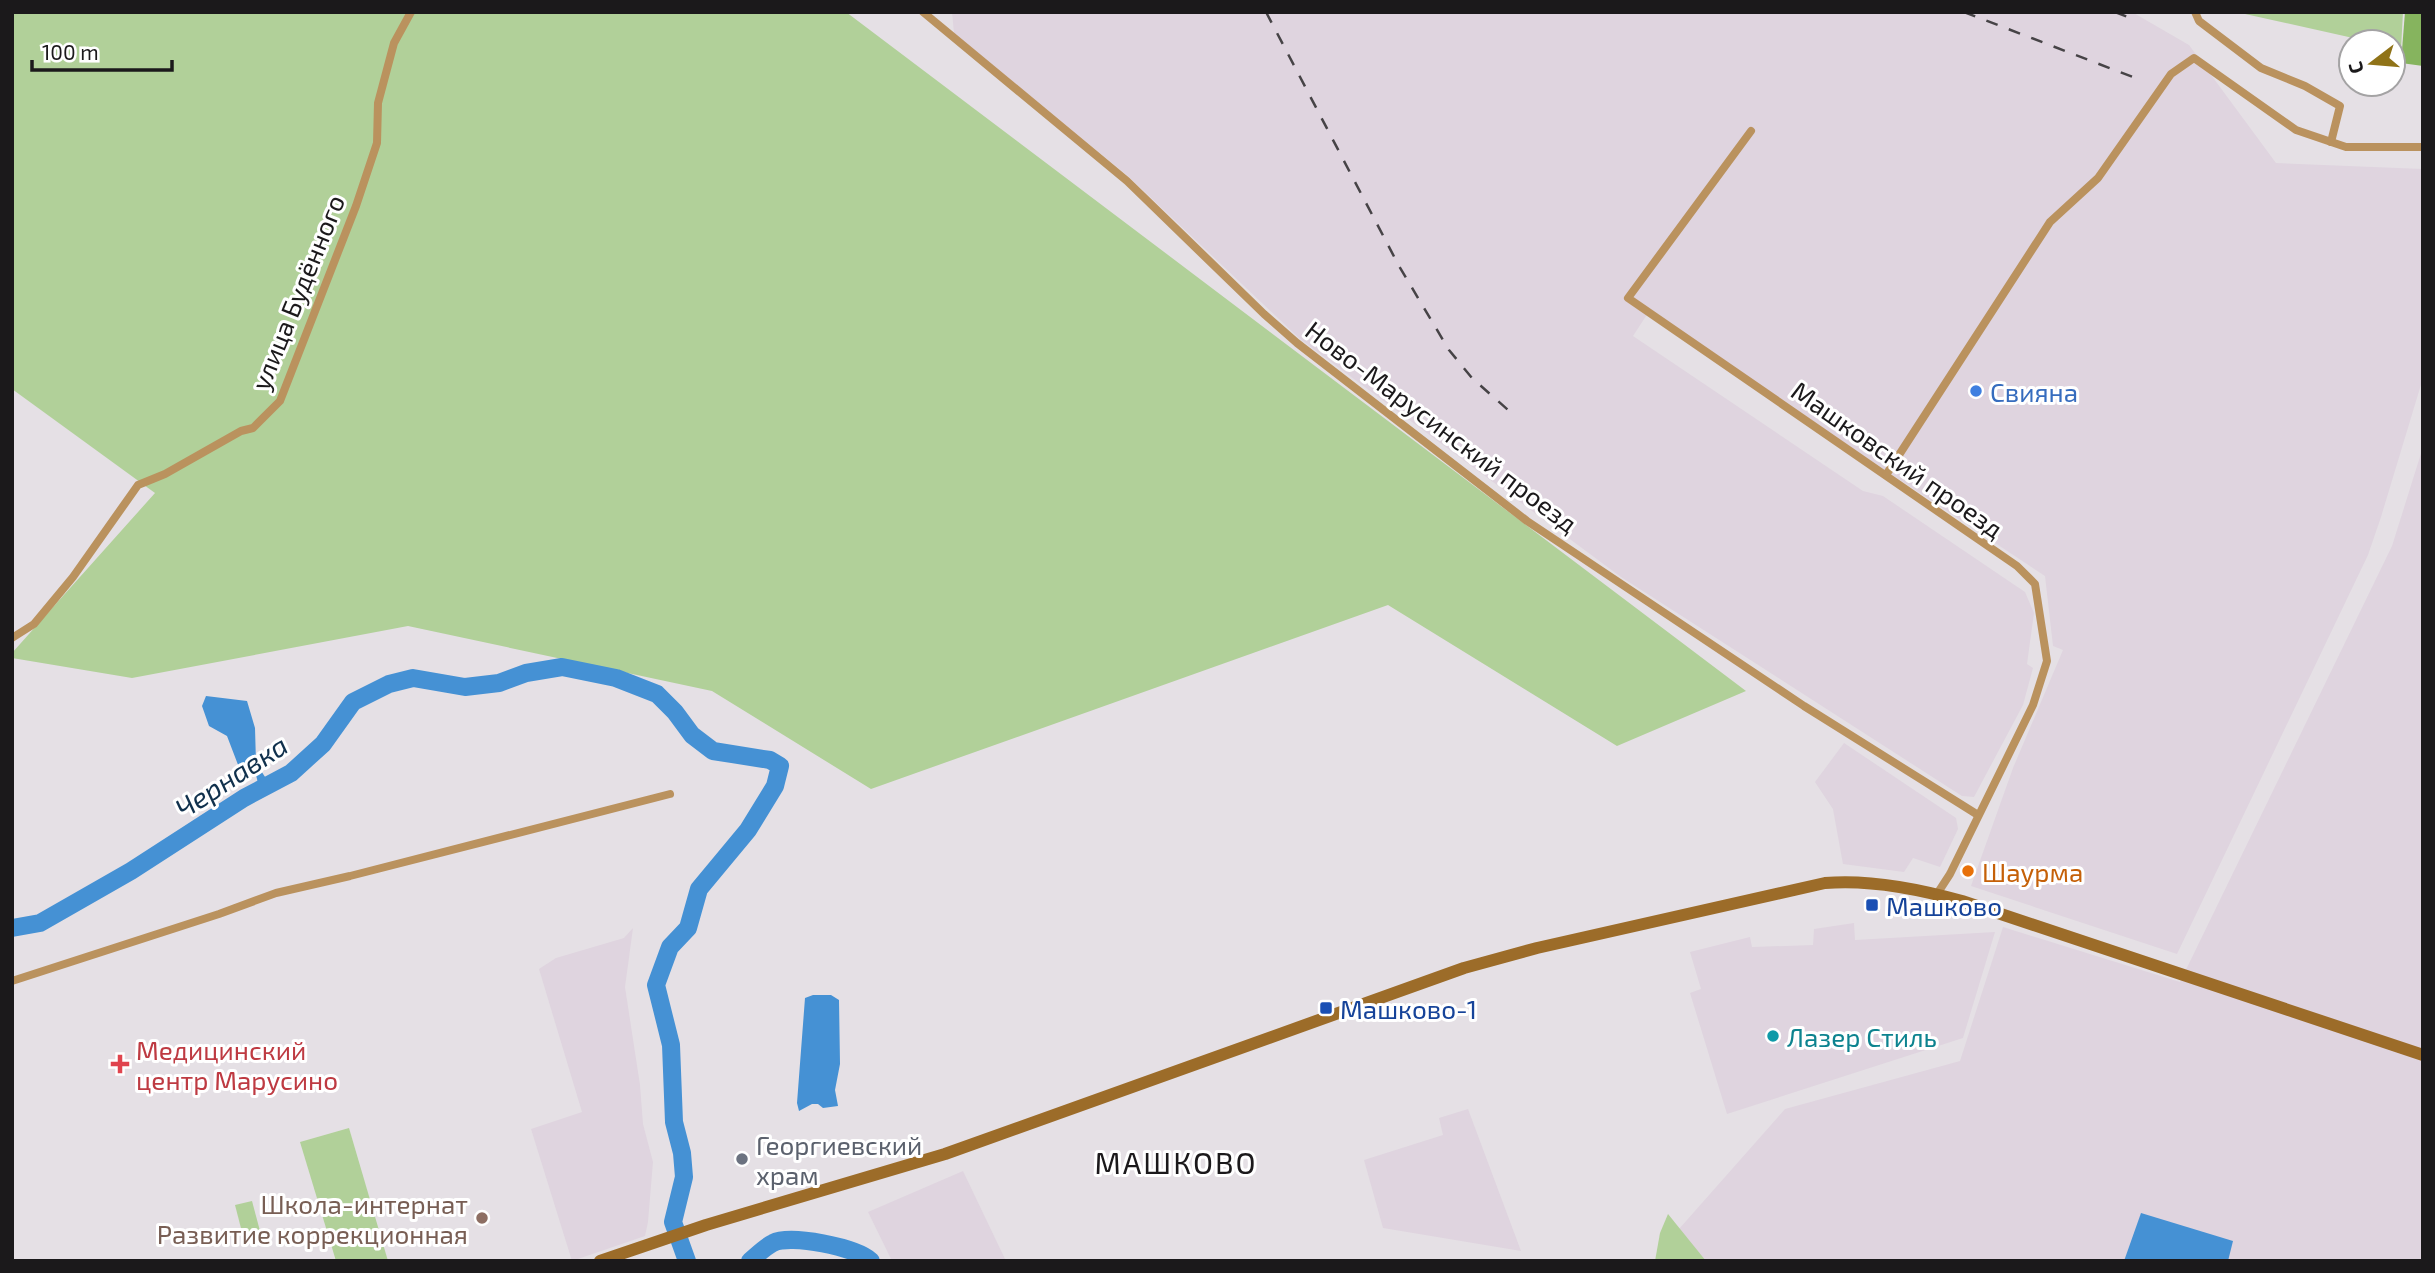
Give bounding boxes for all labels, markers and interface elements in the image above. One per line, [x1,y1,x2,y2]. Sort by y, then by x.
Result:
scale bar [32,28,172,72]
north arrow [2337,28,2407,98]
text: 100 m [42,39,99,64]
text: С [2343,59,2368,76]
street label: улица Будённого [244,190,351,394]
street label: Ново-Марусинский проезд [1299,314,1584,539]
street label: Машковский проезд [1786,374,2010,544]
place label: Свияна [1990,376,2078,407]
marker: Свияна [1968,383,1984,399]
water label: Чернавка [168,727,294,825]
place label: Шаурма [1982,856,2083,888]
marker: Шаурма [1960,863,1976,879]
place label: Машково [1886,890,2002,921]
marker: Машково [1864,897,1880,913]
place label: Машково-1 [1340,993,1477,1024]
marker: Машково-1 [1318,1000,1334,1016]
place label: Лазер Стиль [1787,1021,1937,1052]
marker: Лазер Стиль [1765,1028,1781,1044]
place label: Медицинский центр Марусино [136,1034,338,1096]
marker: Медицинский центр Марусино [110,1054,130,1074]
place label: Георгиевский храм [756,1129,922,1190]
district label: МАШКОВО [1094,1144,1258,1180]
marker: Георгиевский храм [734,1151,750,1167]
place label: Школа-интернат Развитие коррекционная [157,1188,468,1249]
marker: Школа-интернат Развитие коррекционная [474,1210,490,1226]

